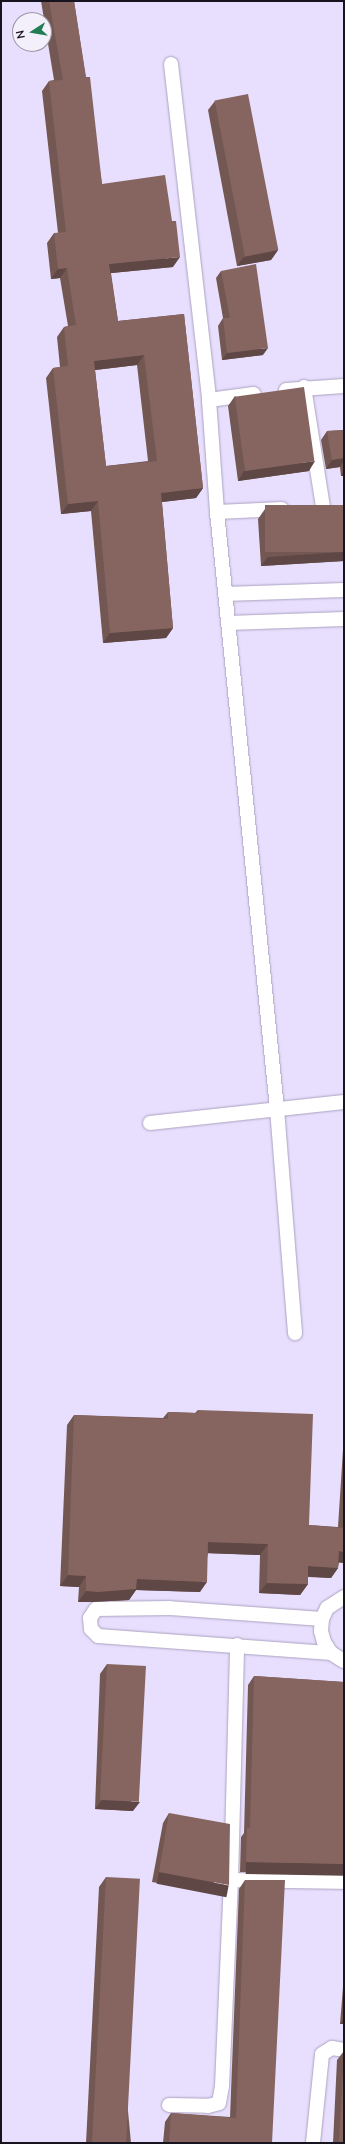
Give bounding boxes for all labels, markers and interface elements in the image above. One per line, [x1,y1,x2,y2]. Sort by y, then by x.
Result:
north arrow [12,12,52,52]
text: N [13,29,29,40]

